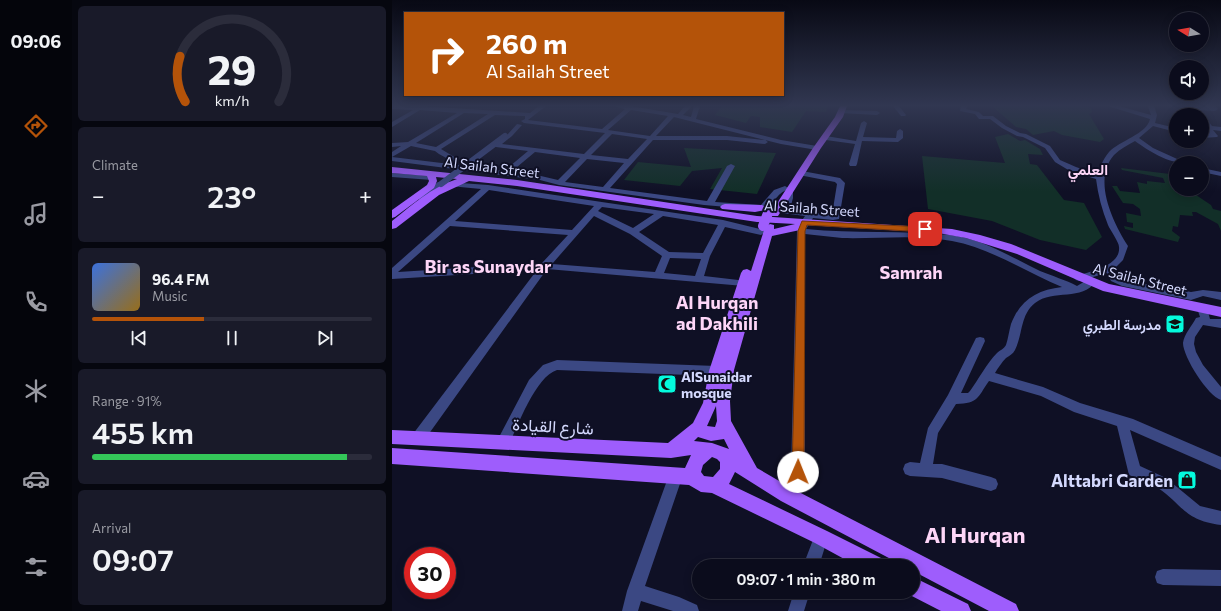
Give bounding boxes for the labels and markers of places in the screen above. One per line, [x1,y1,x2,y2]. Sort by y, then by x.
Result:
pin [908,212,942,246]
school or university icon: مدرسة الطبري [1164,313,1186,335]
place label: مدرسة الطبري [1083,316,1161,337]
place label: AlSunaidar mosque [681,368,752,401]
mosque icon: AlSunaidar mosque [656,373,678,395]
shop icon: Alttabri Garden [1176,469,1198,491]
place label: Alttabri Garden [1051,470,1173,491]

